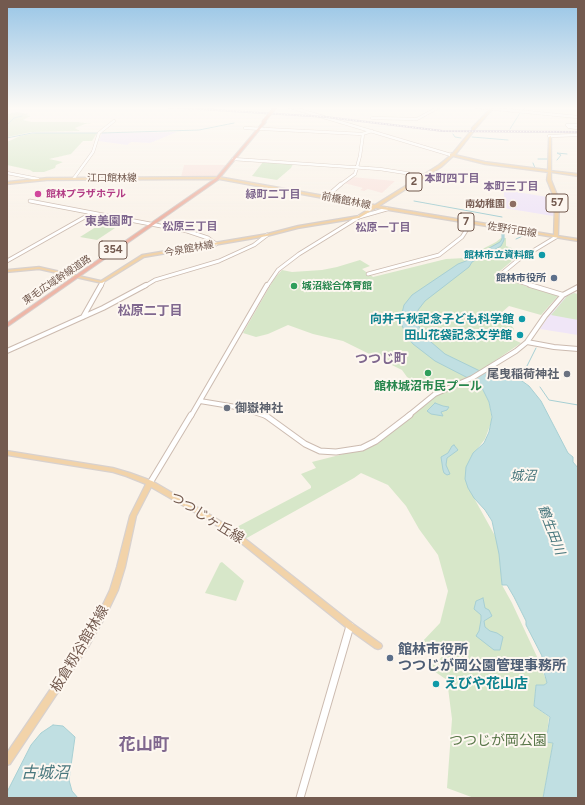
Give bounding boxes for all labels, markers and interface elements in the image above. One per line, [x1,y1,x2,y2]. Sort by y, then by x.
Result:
street label: 江口館林線 [87,172,137,184]
district label: 本町四丁目 [425,172,479,186]
road number: 2 [406,173,422,191]
district label: 本町三丁目 [484,180,538,194]
place label: 館林プラザホテル [46,188,126,200]
district label: 緑町二丁目 [246,188,300,202]
marker: 館林プラザホテル [33,189,43,199]
street label: 前橋館林線 [320,190,372,212]
road number: 57 [546,194,568,212]
place label: 南幼稚園 [465,198,505,210]
marker: 南幼稚園 [508,199,518,209]
road number: 7 [458,213,474,231]
district label: 東美園町 [85,214,133,228]
district label: 松原三丁目 [163,220,217,234]
street label: 佐野行田線 [486,220,538,240]
district label: 松原一丁目 [356,221,410,235]
street label: 今泉館林線 [163,239,215,259]
road number: 354 [99,241,127,259]
place label: 館林市立資料館 [464,249,534,261]
marker: 館林市立資料館 [537,250,547,260]
street label: 東毛広域幹線道路 [20,253,94,307]
place label: 館林市役所 [496,272,546,284]
marker: 館林市役所 [549,273,559,283]
place label: 城沼総合体育館 [302,280,372,292]
marker: 城沼総合体育館 [289,281,299,291]
district label: 松原二丁目 [118,303,182,319]
place label: 向井千秋記念子ども科学館 [370,312,514,326]
marker: 向井千秋記念子ども科学館 [517,314,527,324]
place label: 田山花袋記念文学館 [404,328,512,342]
marker: 田山花袋記念文学館 [515,330,525,340]
district label: つつじ町 [355,351,407,367]
place label: 尾曳稲荷神社 [487,367,559,381]
marker: 館林城沼市民プール [423,368,433,378]
marker: 尾曳稲荷神社 [562,369,572,379]
place label: 館林城沼市民プール [374,379,482,393]
place label: 御嶽神社 [235,401,283,415]
marker: 御嶽神社 [222,403,232,413]
water label: 城沼 [510,468,536,484]
street label: つつじヶ丘線 [167,489,247,547]
water label: 鶴生田川 [534,503,568,557]
street label: 板倉籾谷館林線 [48,603,112,695]
place label: 館林市役所 つつじが岡公園管理事務所 [398,642,566,674]
marker: 館林市役所 つつじが岡公園管理事務所 [385,653,395,663]
place label: えびや花山店 [444,676,528,692]
marker: えびや花山店 [431,679,441,689]
park label: つつじが岡公園 [449,733,547,749]
district label: 花山町 [119,735,169,755]
water label: 古城沼 [21,763,69,783]

